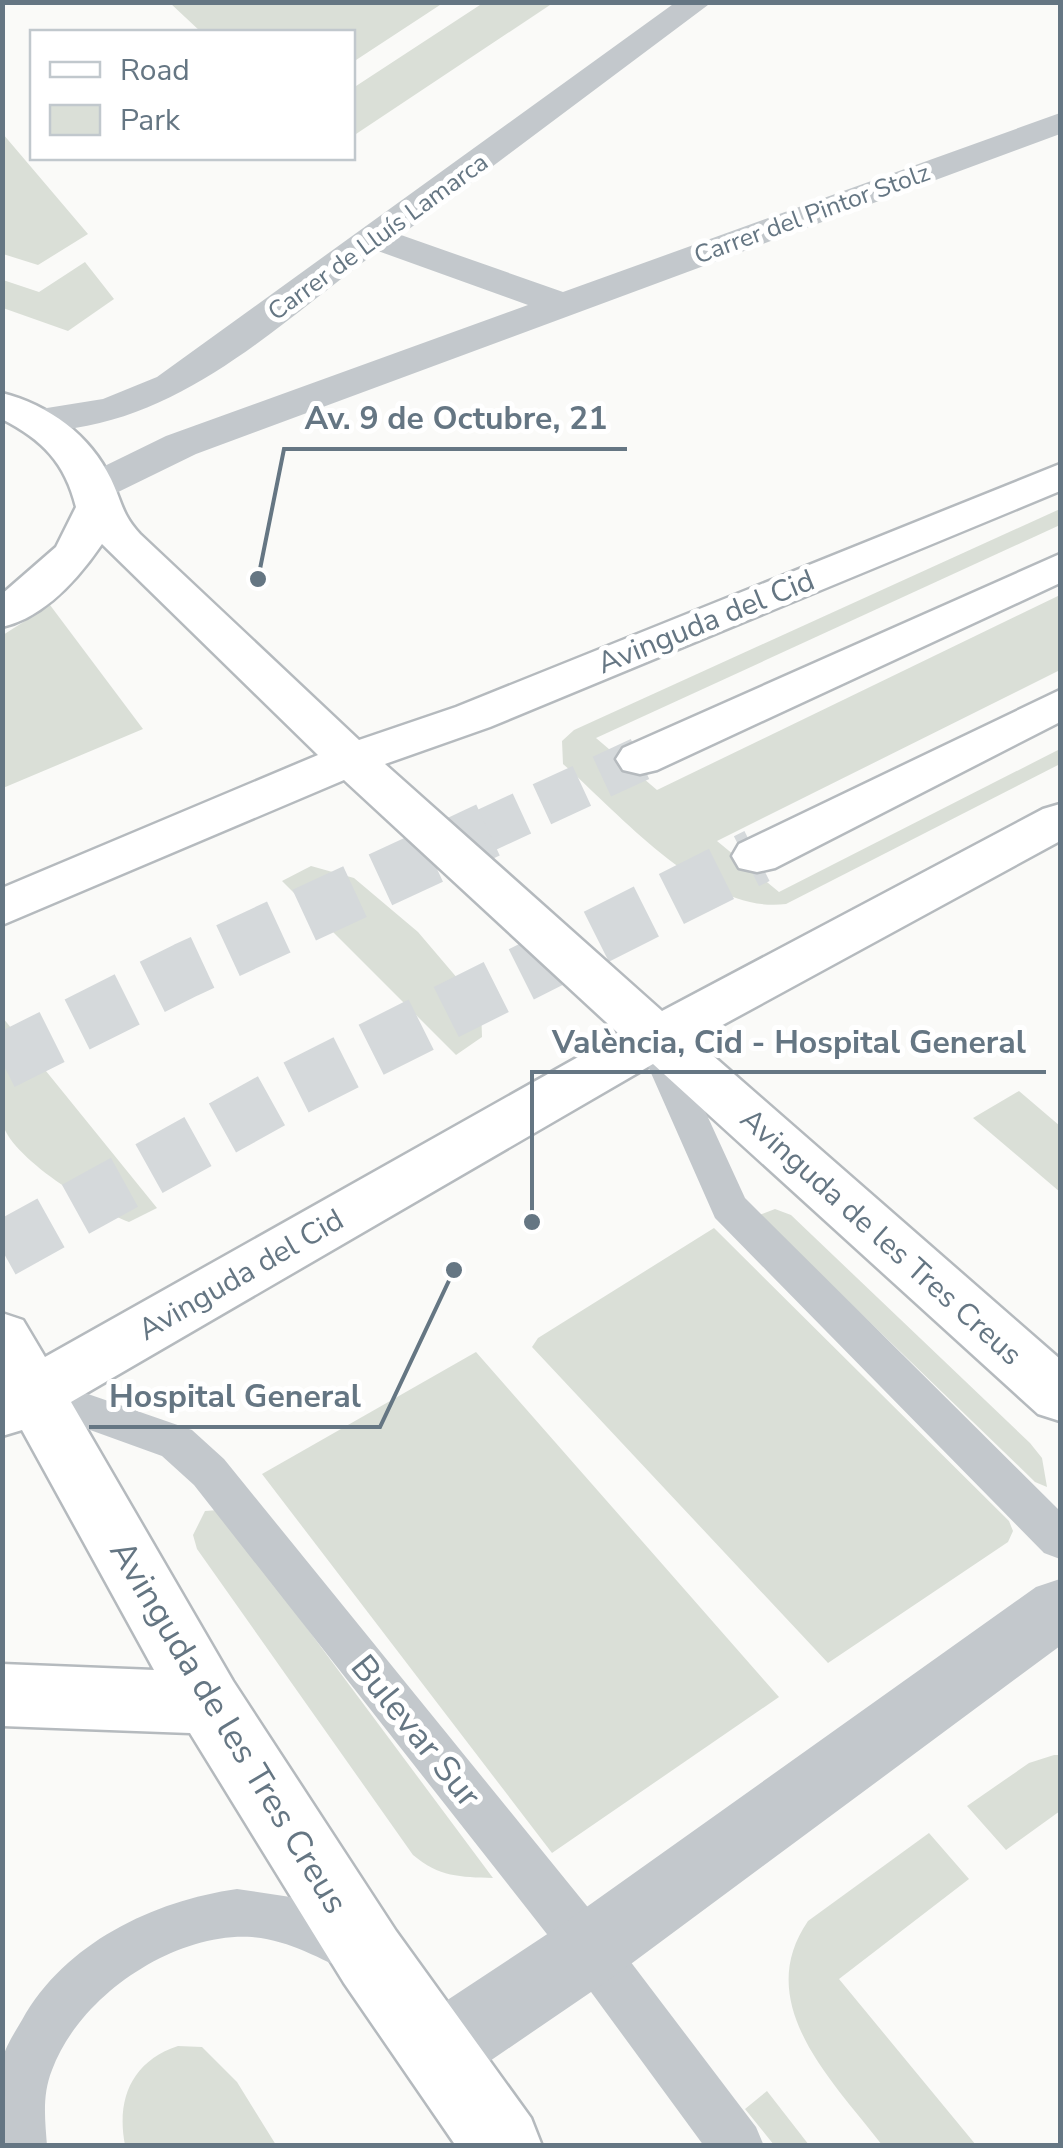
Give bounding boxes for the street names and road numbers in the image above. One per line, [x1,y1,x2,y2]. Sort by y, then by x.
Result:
street label: Carrer de Lluís Lamarca [261,145,495,329]
street label: Carrer del Pintor Stolz [690,156,934,272]
street label: Avinguda del Cid [591,560,821,684]
street label: Avinguda de les Tres Creus [731,1099,1031,1375]
street label: Avinguda del Cid [131,1200,351,1350]
street label: Avinguda de les Tres Creus [99,1532,359,1922]
street label: Bulevar Sur [340,1645,492,1817]

